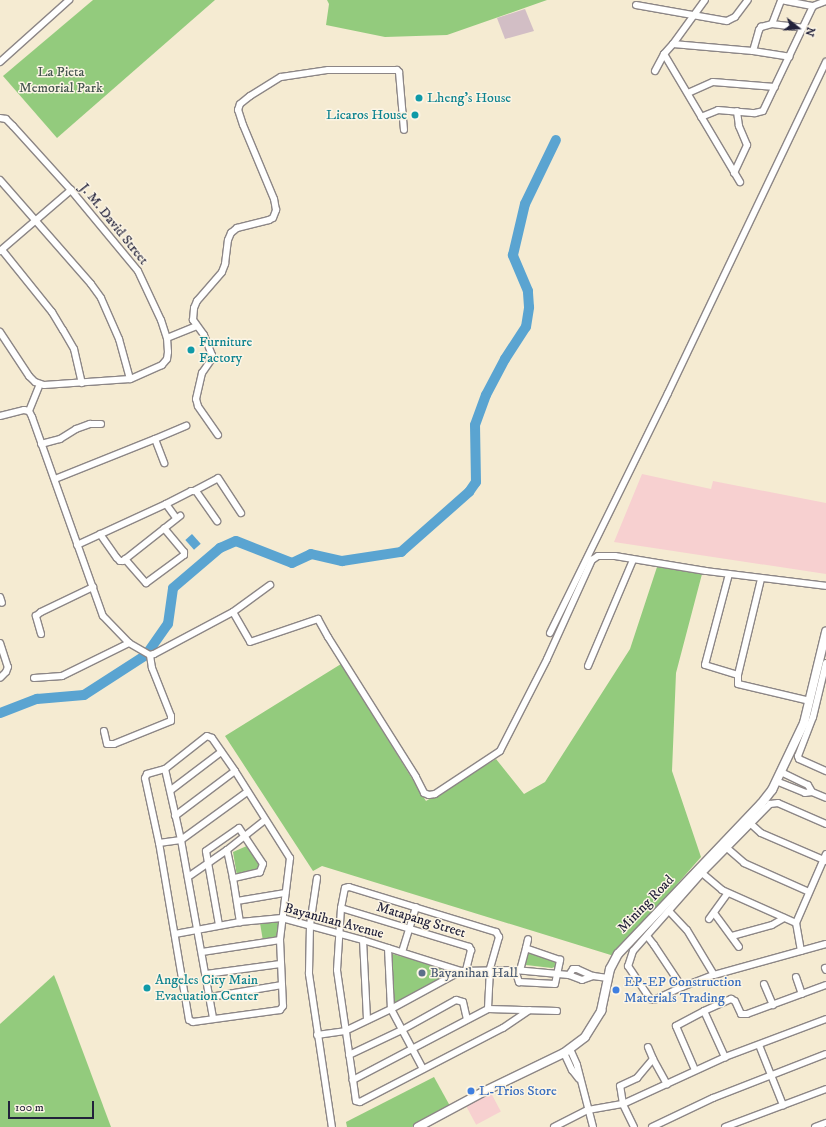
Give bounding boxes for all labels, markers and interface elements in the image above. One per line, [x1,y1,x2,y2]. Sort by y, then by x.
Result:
north arrow [778,8,818,48]
text: N [801,25,817,38]
park label: La Pieta Memorial Park [19,64,103,96]
place label: Lheng's House [427,90,511,106]
marker: Lheng's House [414,93,424,103]
place label: Licaros House [326,107,407,123]
marker: Licaros House [410,110,420,120]
street label: J. M. David Street [76,180,152,268]
place label: Furniture Factory [199,334,252,366]
marker: Furniture Factory [186,345,196,355]
street label: Mining Road [614,872,678,936]
street label: Matapang Street [374,898,468,942]
street label: Bayanihan Avenue [282,900,386,942]
place label: Bayanihan Hall [430,965,518,981]
marker: Bayanihan Hall [417,968,427,978]
place label: Angeles City Main Evacuation Center [155,972,259,1004]
place label: EP-EP Construction Materials Trading [624,974,742,1006]
marker: Angeles City Main Evacuation Center [142,983,152,993]
marker: EP-EP Construction Materials Trading [611,985,621,995]
place label: L-Trios Store [479,1083,557,1099]
marker: L-Trios Store [466,1086,476,1096]
scale bar [10,1093,96,1119]
text: 100 m [15,1100,44,1115]

